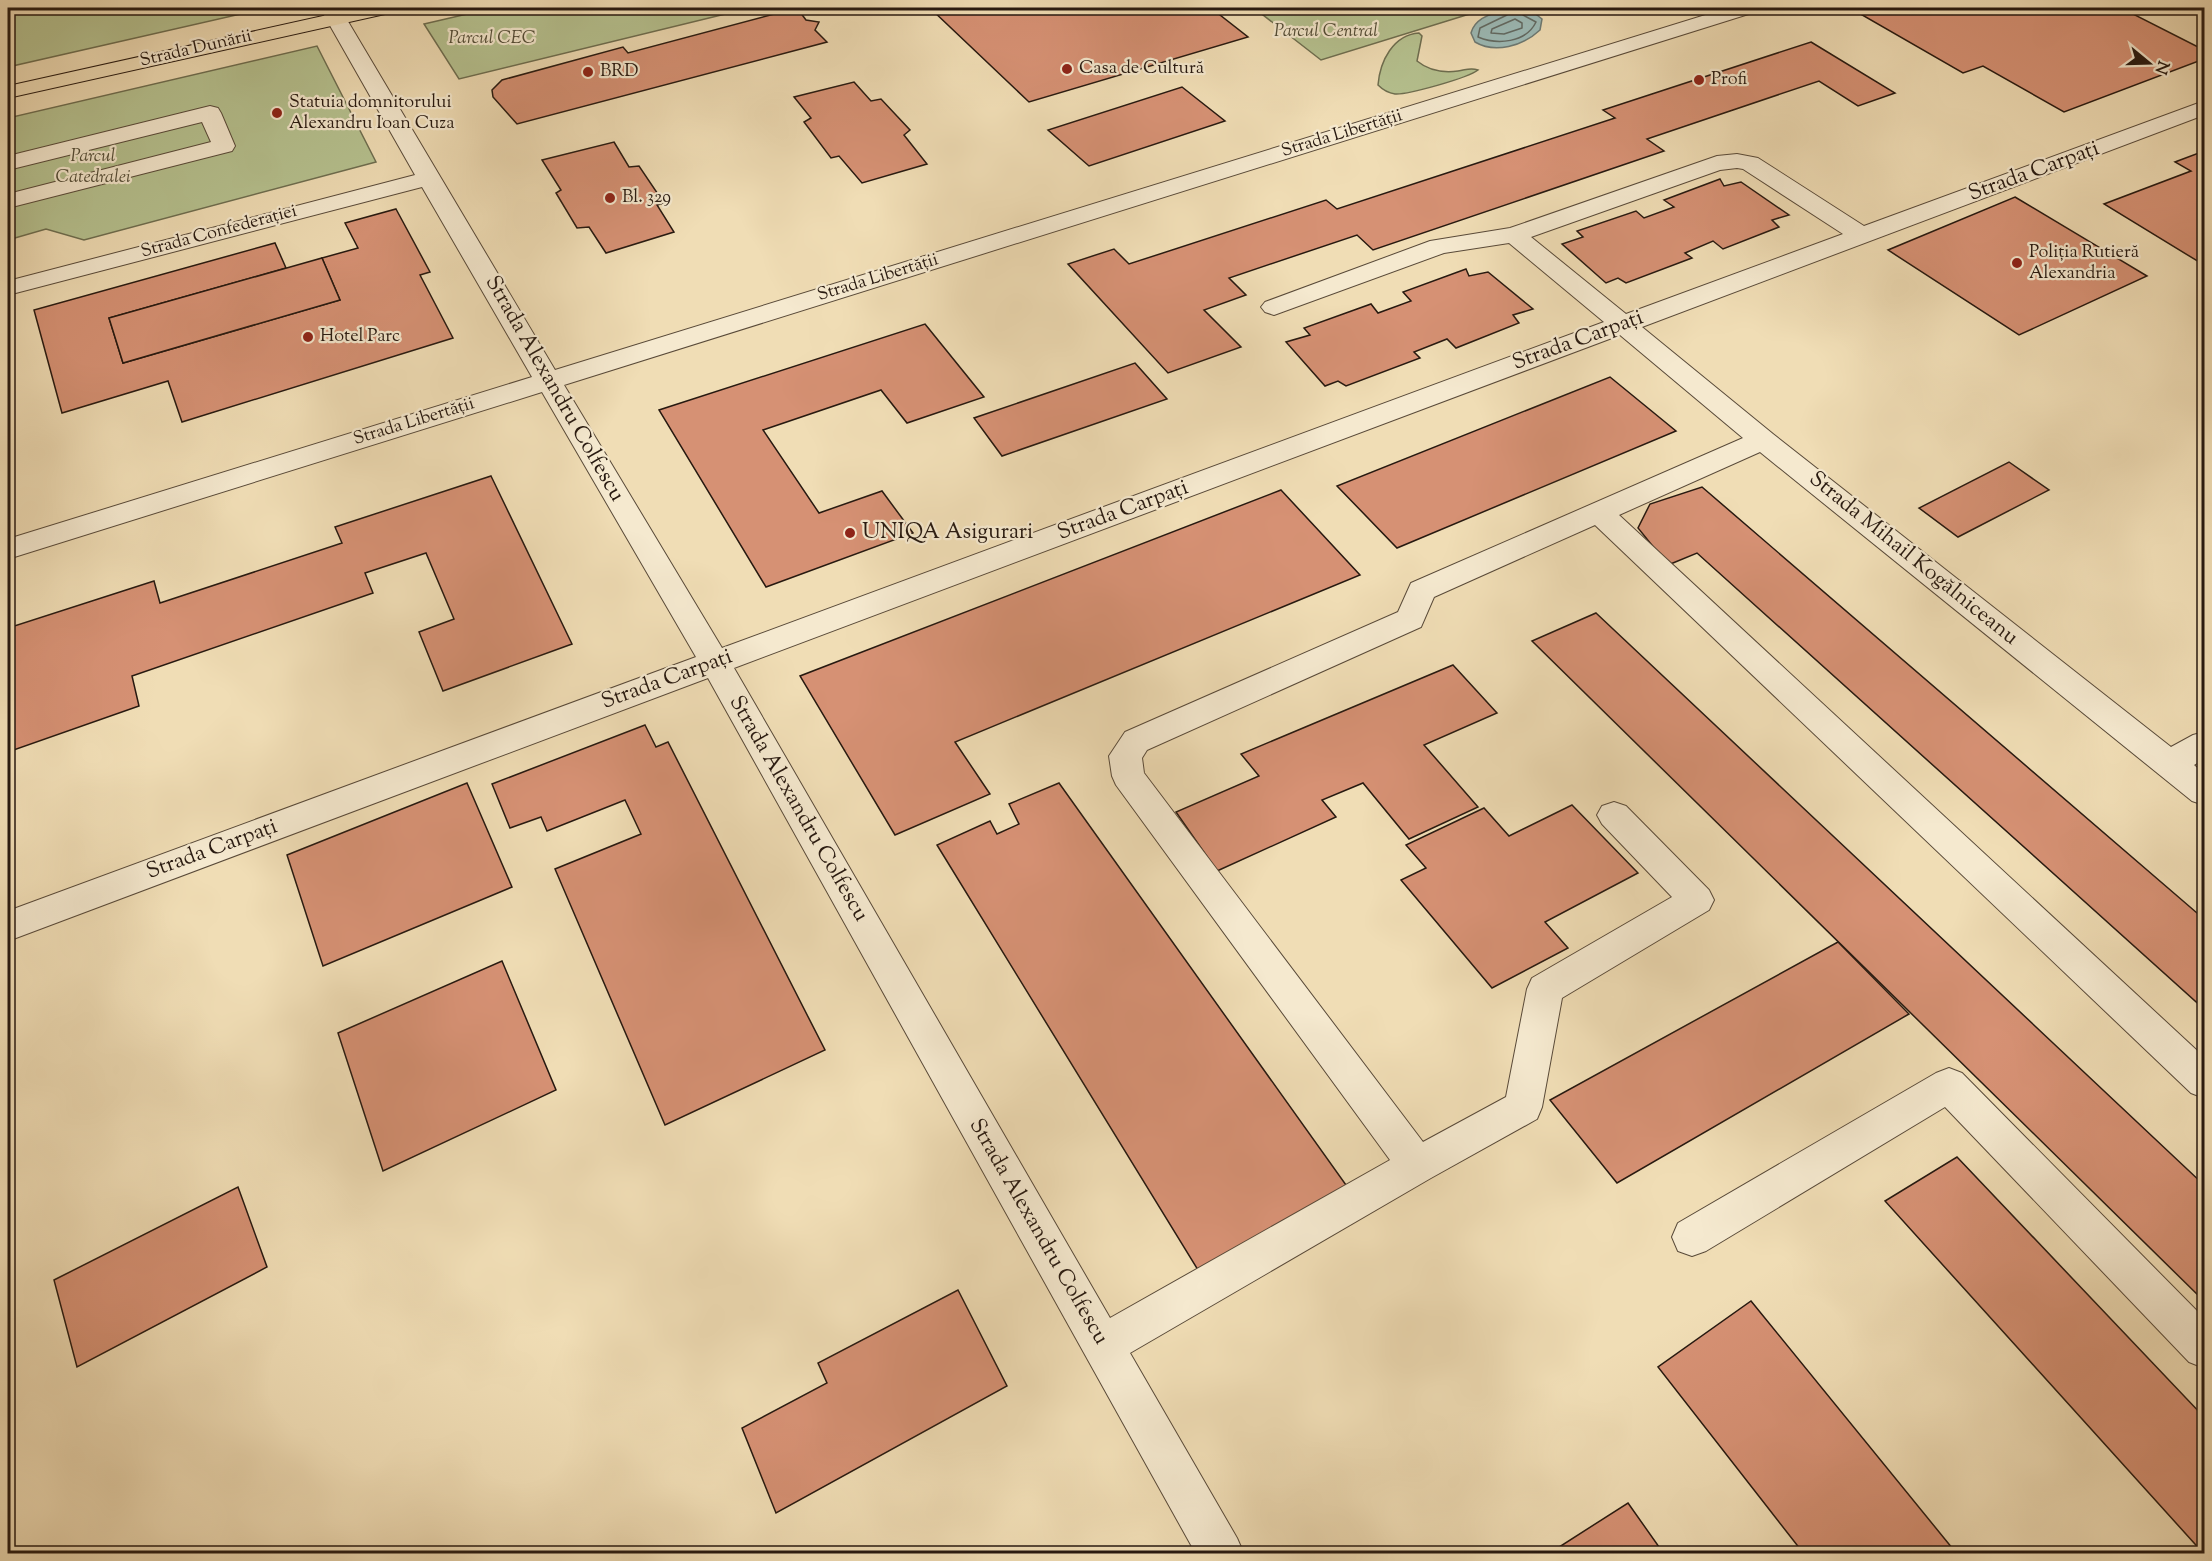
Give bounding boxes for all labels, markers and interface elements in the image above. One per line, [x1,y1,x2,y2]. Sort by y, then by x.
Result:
park label: Parcul Central [1274,19,1378,45]
street label: Strada Dunării [137,23,255,75]
park label: Parcul CEC [448,26,536,52]
north arrow [2119,33,2179,93]
place label: Casa de Cultură [1079,56,1204,82]
text: N [2148,57,2174,77]
place label: BRD [600,59,639,85]
marker: Casa de Cultură [1060,62,1074,76]
marker: BRD [581,65,595,79]
place label: Profi [1711,67,1747,93]
marker: Profi [1692,73,1706,87]
place label: Statuia domnitorului Alexandru Ioan Cuza [289,90,454,137]
street label: Strada Libertății [1278,103,1406,165]
marker: Statuia domnitorului Alexandru Ioan Cuza [270,106,284,120]
street label: Strada Carpați [1964,133,2104,211]
park label: Parcul Catedralei [56,144,131,191]
place label: Bl. 329 [622,185,671,211]
marker: Bl. 329 [603,191,617,205]
street label: Strada Confederației [138,199,300,265]
place label: Poliția Rutieră Alexandria [2029,240,2139,287]
street label: Strada Libertății [814,247,942,309]
marker: Poliția Rutieră Alexandria [2010,256,2024,270]
street label: Strada Alexandru Colfescu [476,270,632,508]
street label: Strada Carpați [1508,302,1648,380]
place label: Hotel Parc [320,324,400,350]
marker: Hotel Parc [301,330,315,344]
street label: Strada Libertății [350,391,478,453]
street label: Strada Mihail Kogălniceanu [1801,464,2025,654]
street label: Strada Carpați [1053,472,1193,550]
place label: UNIQA Asigurari [862,517,1033,549]
marker: UNIQA Asigurari [843,526,857,540]
street label: Strada Carpați [597,641,737,719]
street label: Strada Alexandru Colfescu [720,690,876,928]
street label: Strada Carpați [142,811,282,889]
street label: Strada Alexandru Colfescu [960,1113,1116,1351]

